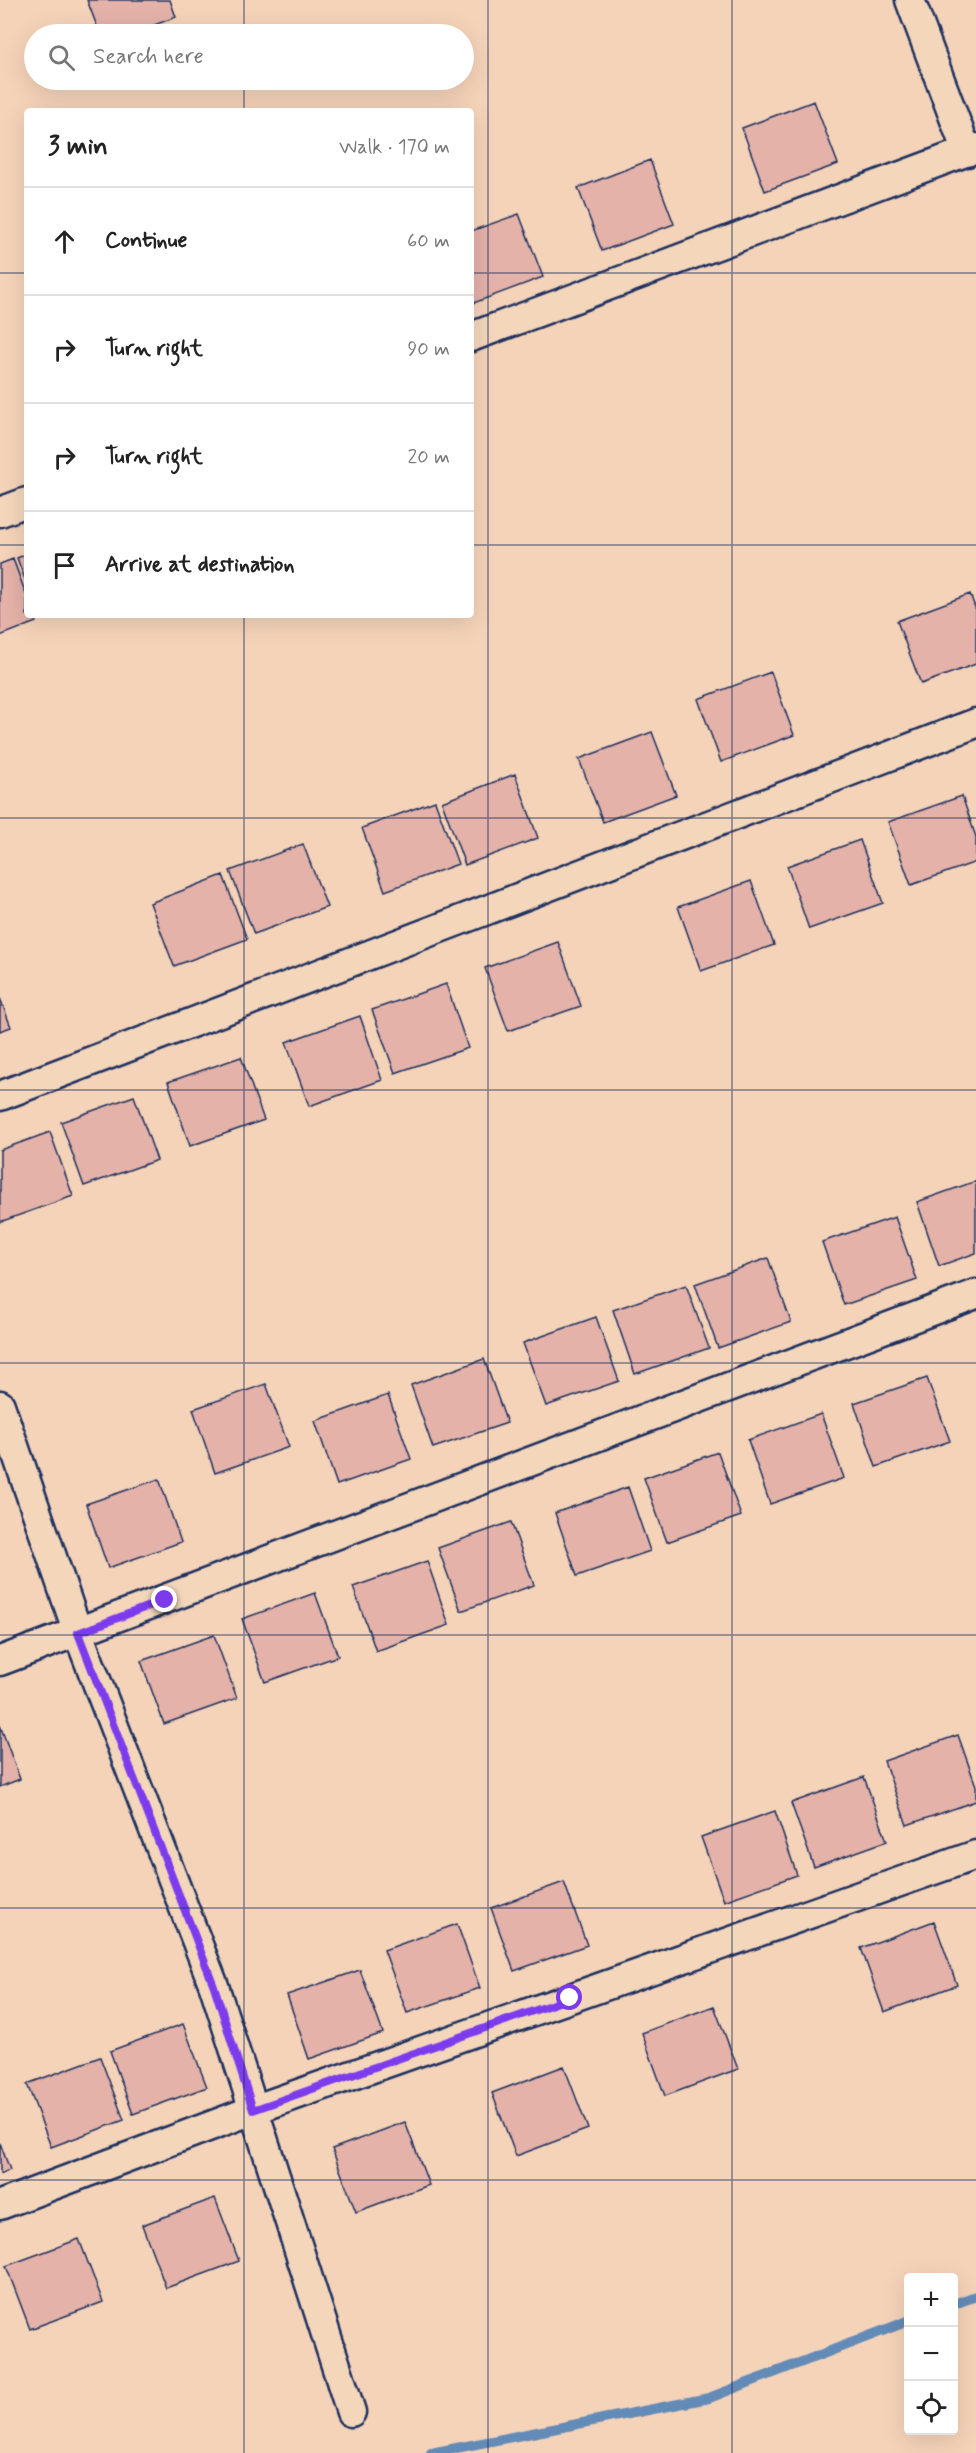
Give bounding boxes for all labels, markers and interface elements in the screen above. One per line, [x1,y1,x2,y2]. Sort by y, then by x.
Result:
search box [24,24,474,90]
icon: search [45,41,78,74]
text: Search here [93,43,204,71]
text: 3 min [48,130,108,164]
text: Walk · 170 m [339,134,450,161]
icon: ahead [48,225,81,258]
text: Continue [105,227,187,255]
text: 60 m [407,228,450,255]
icon: right [48,333,81,366]
text: Turn right [105,335,203,363]
text: 90 m [407,336,450,363]
icon: right [48,441,81,474]
text: Turn right [105,443,203,471]
text: 20 m [407,444,450,471]
icon: arrive [48,549,81,582]
text: Arrive at destination [105,551,295,579]
route end [151,1586,177,1612]
route start [556,1984,582,2010]
map controls [904,2273,958,2435]
button: + [904,2273,958,2327]
button: − [904,2327,958,2381]
button: locate [904,2381,958,2435]

